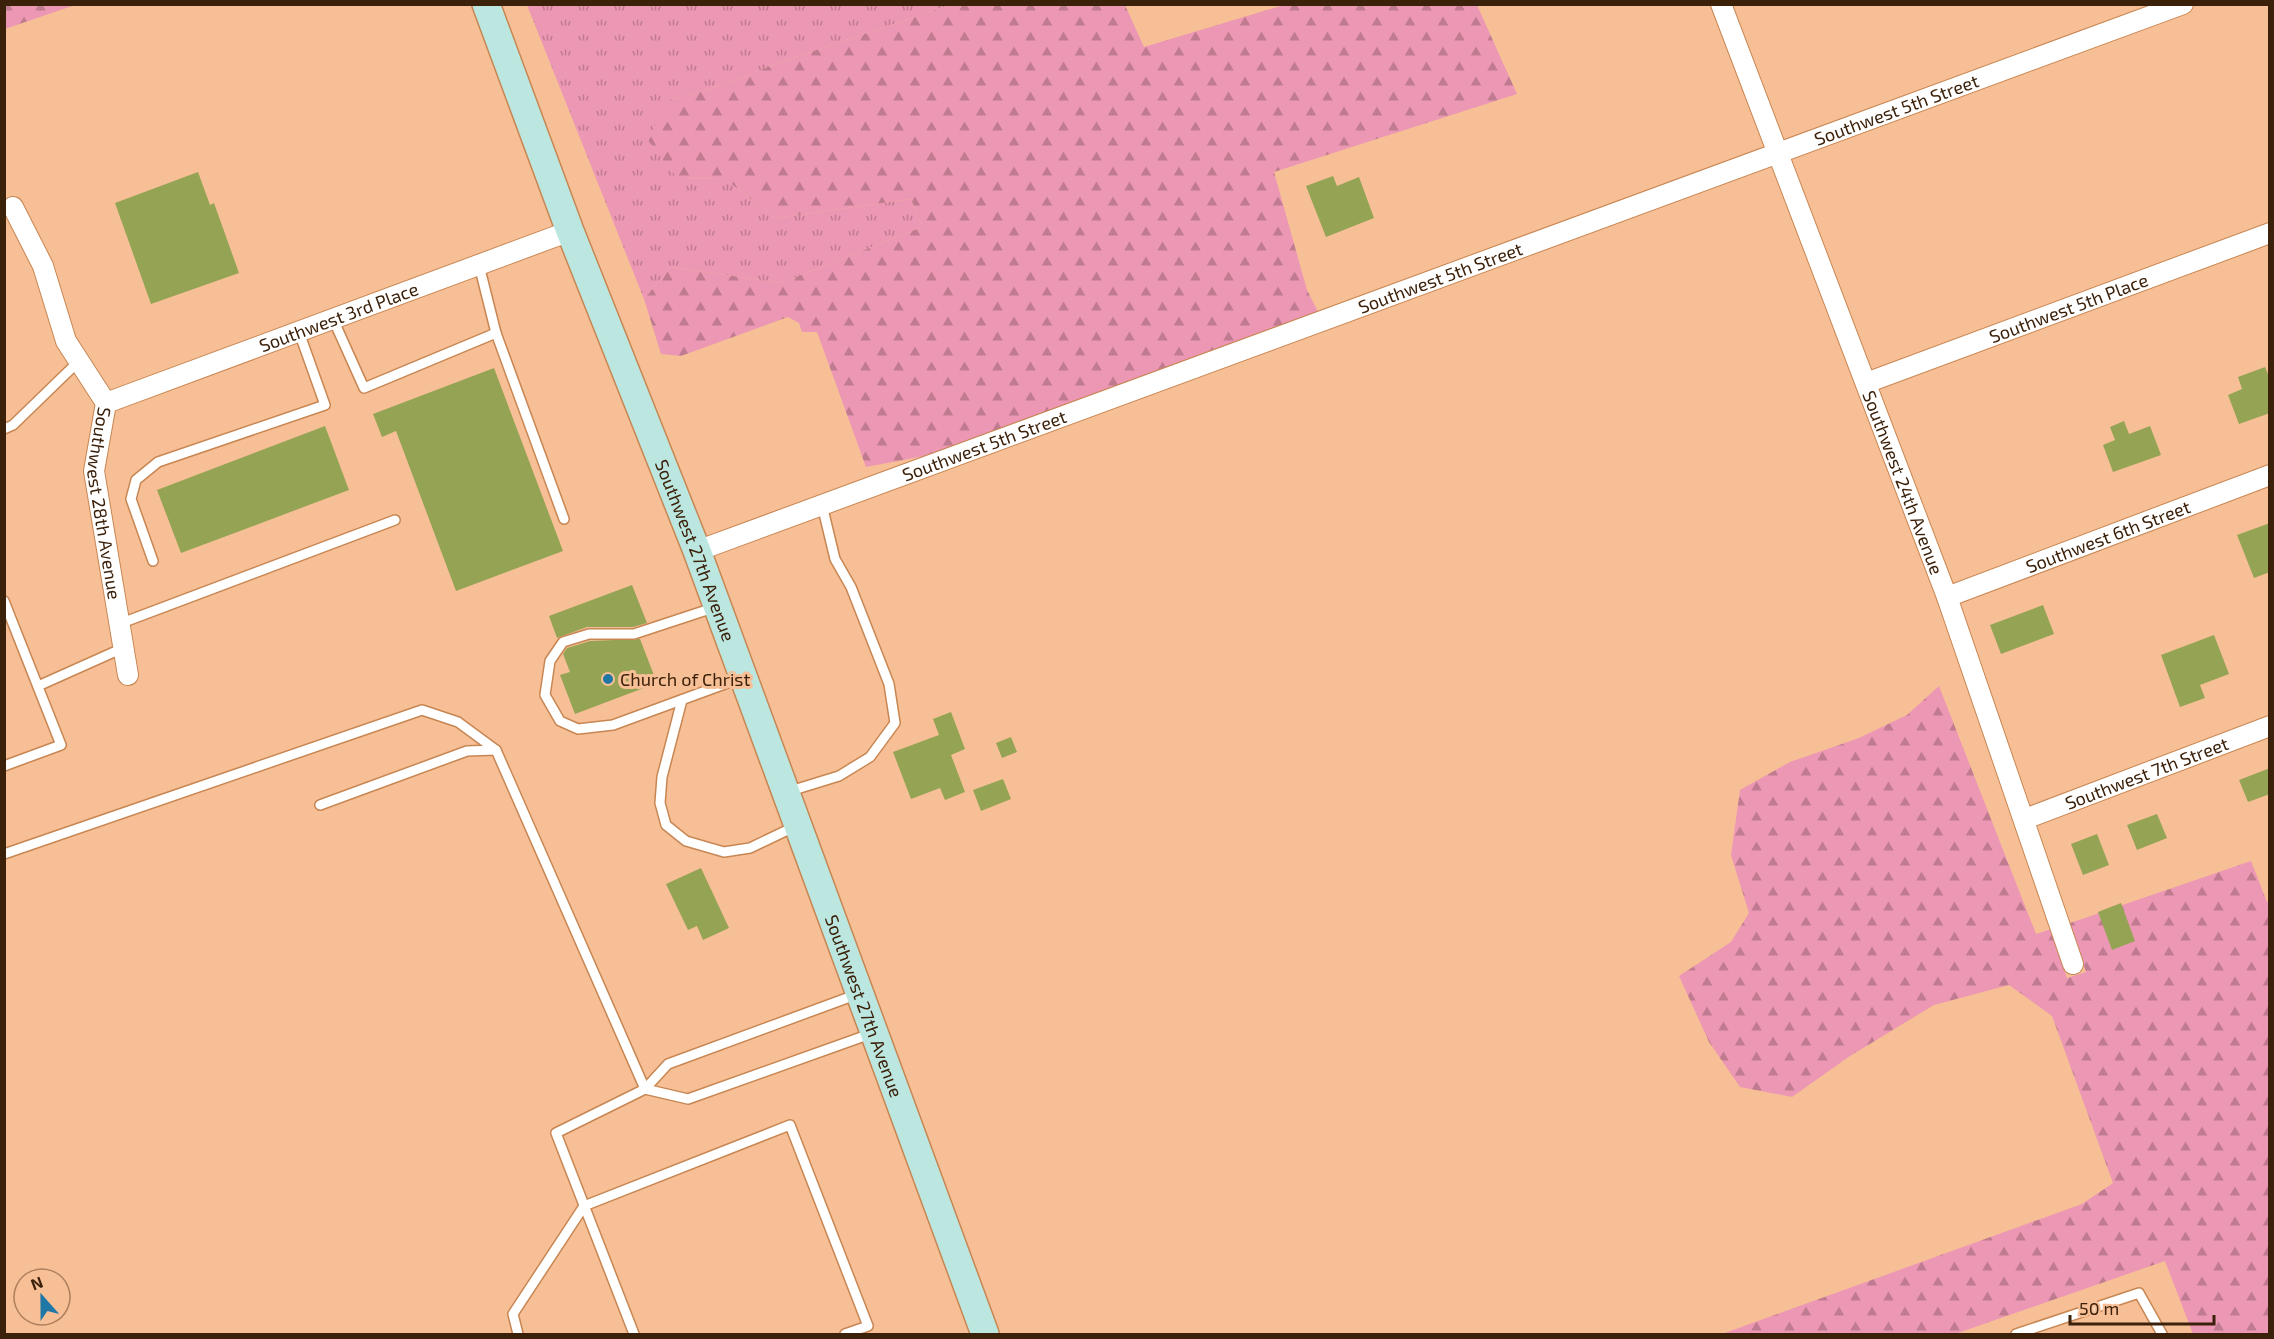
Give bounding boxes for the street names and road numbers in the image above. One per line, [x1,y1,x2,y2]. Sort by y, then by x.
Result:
street label: Southwest 5th Street [1811,69,1982,150]
street label: Southwest 5th Street [1355,237,1526,318]
street label: Southwest 5th Place [1986,268,2151,347]
street label: Southwest 3rd Place [256,277,421,356]
street label: Southwest 24th Avenue [1858,387,1948,577]
street label: Southwest 28th Avenue [83,405,126,601]
street label: Southwest 5th Street [899,405,1069,486]
street label: Southwest 27th Avenue [651,456,740,644]
street label: Southwest 6th Street [2023,495,2193,577]
street label: Southwest 7th Street [2062,732,2231,814]
street label: Southwest 27th Avenue [821,911,908,1100]

